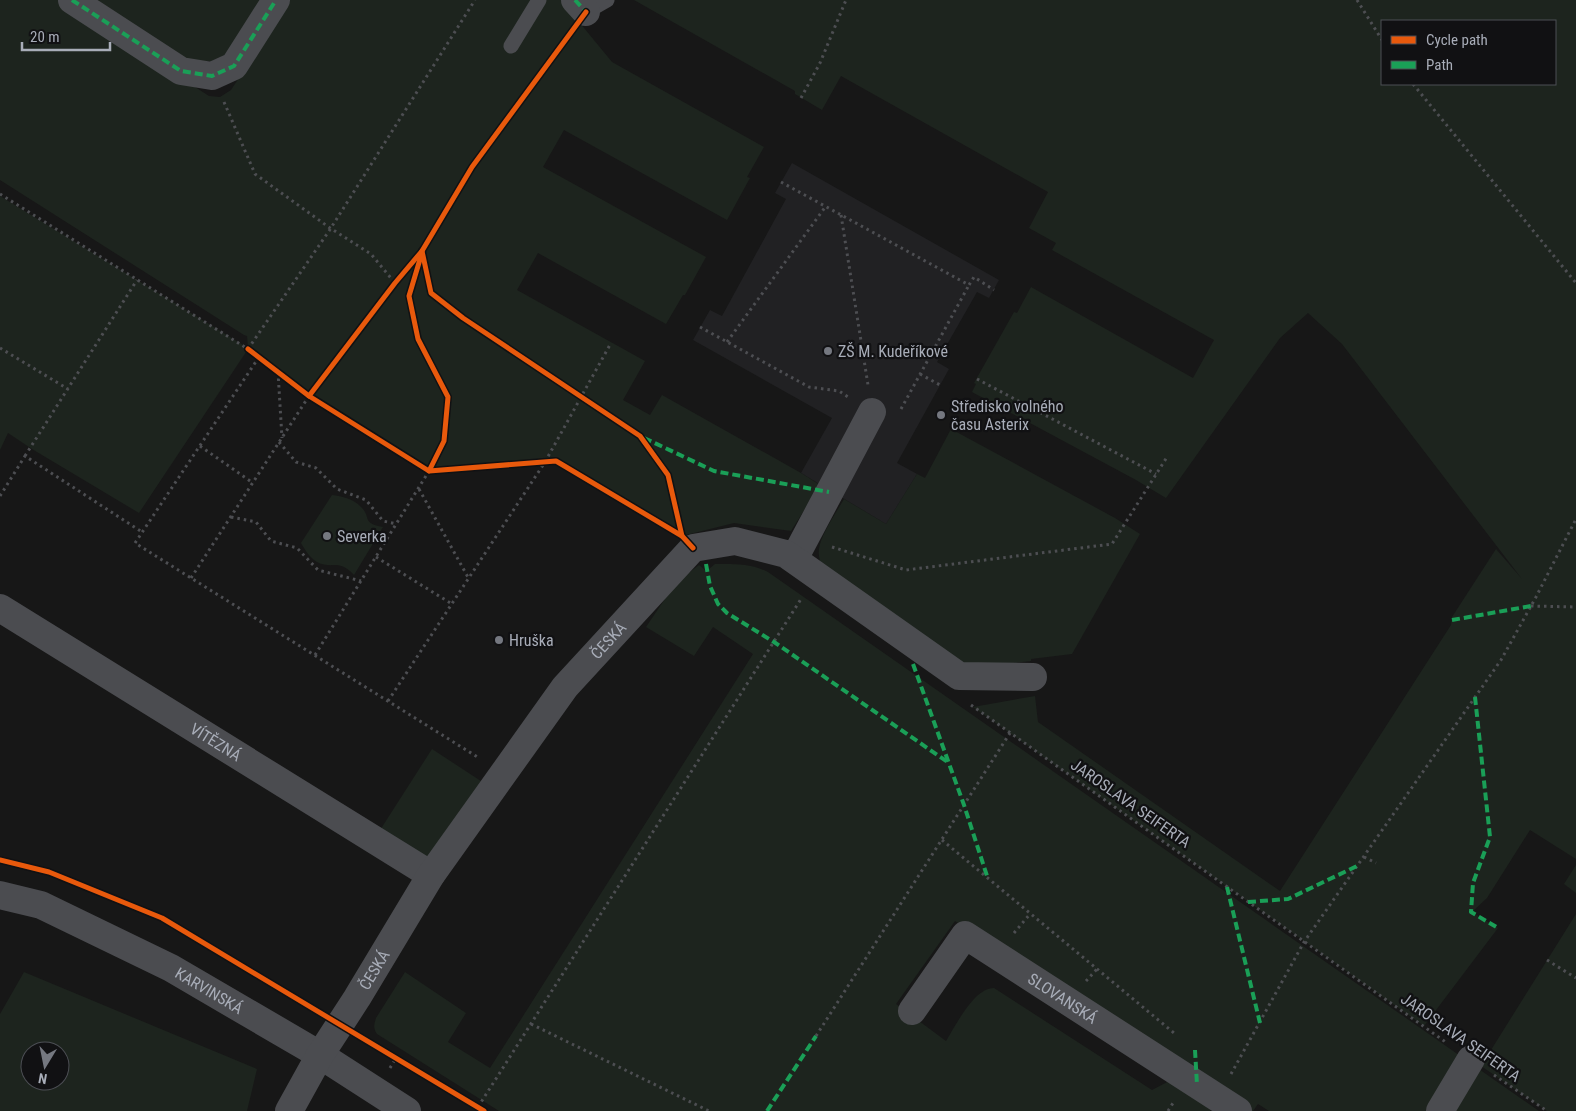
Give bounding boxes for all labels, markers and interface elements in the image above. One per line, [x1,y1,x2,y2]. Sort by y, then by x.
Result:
scale bar [22,20,110,52]
legend [1381,20,1556,85]
text: 20 m [30,28,60,46]
text: Cycle path [1426,31,1488,49]
text: Path [1426,56,1453,74]
place label: ZŠ M. Kudeříkové [838,342,948,361]
marker: ZŠ M. Kudeříkové [822,345,834,357]
place label: Středisko volného času Asterix [951,397,1064,434]
marker: Středisko volného času Asterix [935,409,947,421]
place label: Severka [337,527,387,546]
marker: Severka [321,530,333,542]
street label: ČESKÁ [586,618,630,663]
place label: Hruška [509,631,554,650]
marker: Hruška [493,634,505,646]
street label: VÍTĚZNÁ [187,719,245,765]
street label: JAROSLAVA SEIFERTA [1067,755,1194,852]
street label: ČESKÁ [354,947,394,993]
street label: KARVINSKÁ [172,964,246,1018]
street label: SLOVANSKÁ [1024,969,1101,1028]
street label: JAROSLAVA SEIFERTA [1397,989,1524,1086]
north arrow [20,1041,70,1091]
text: N [37,1070,48,1087]

